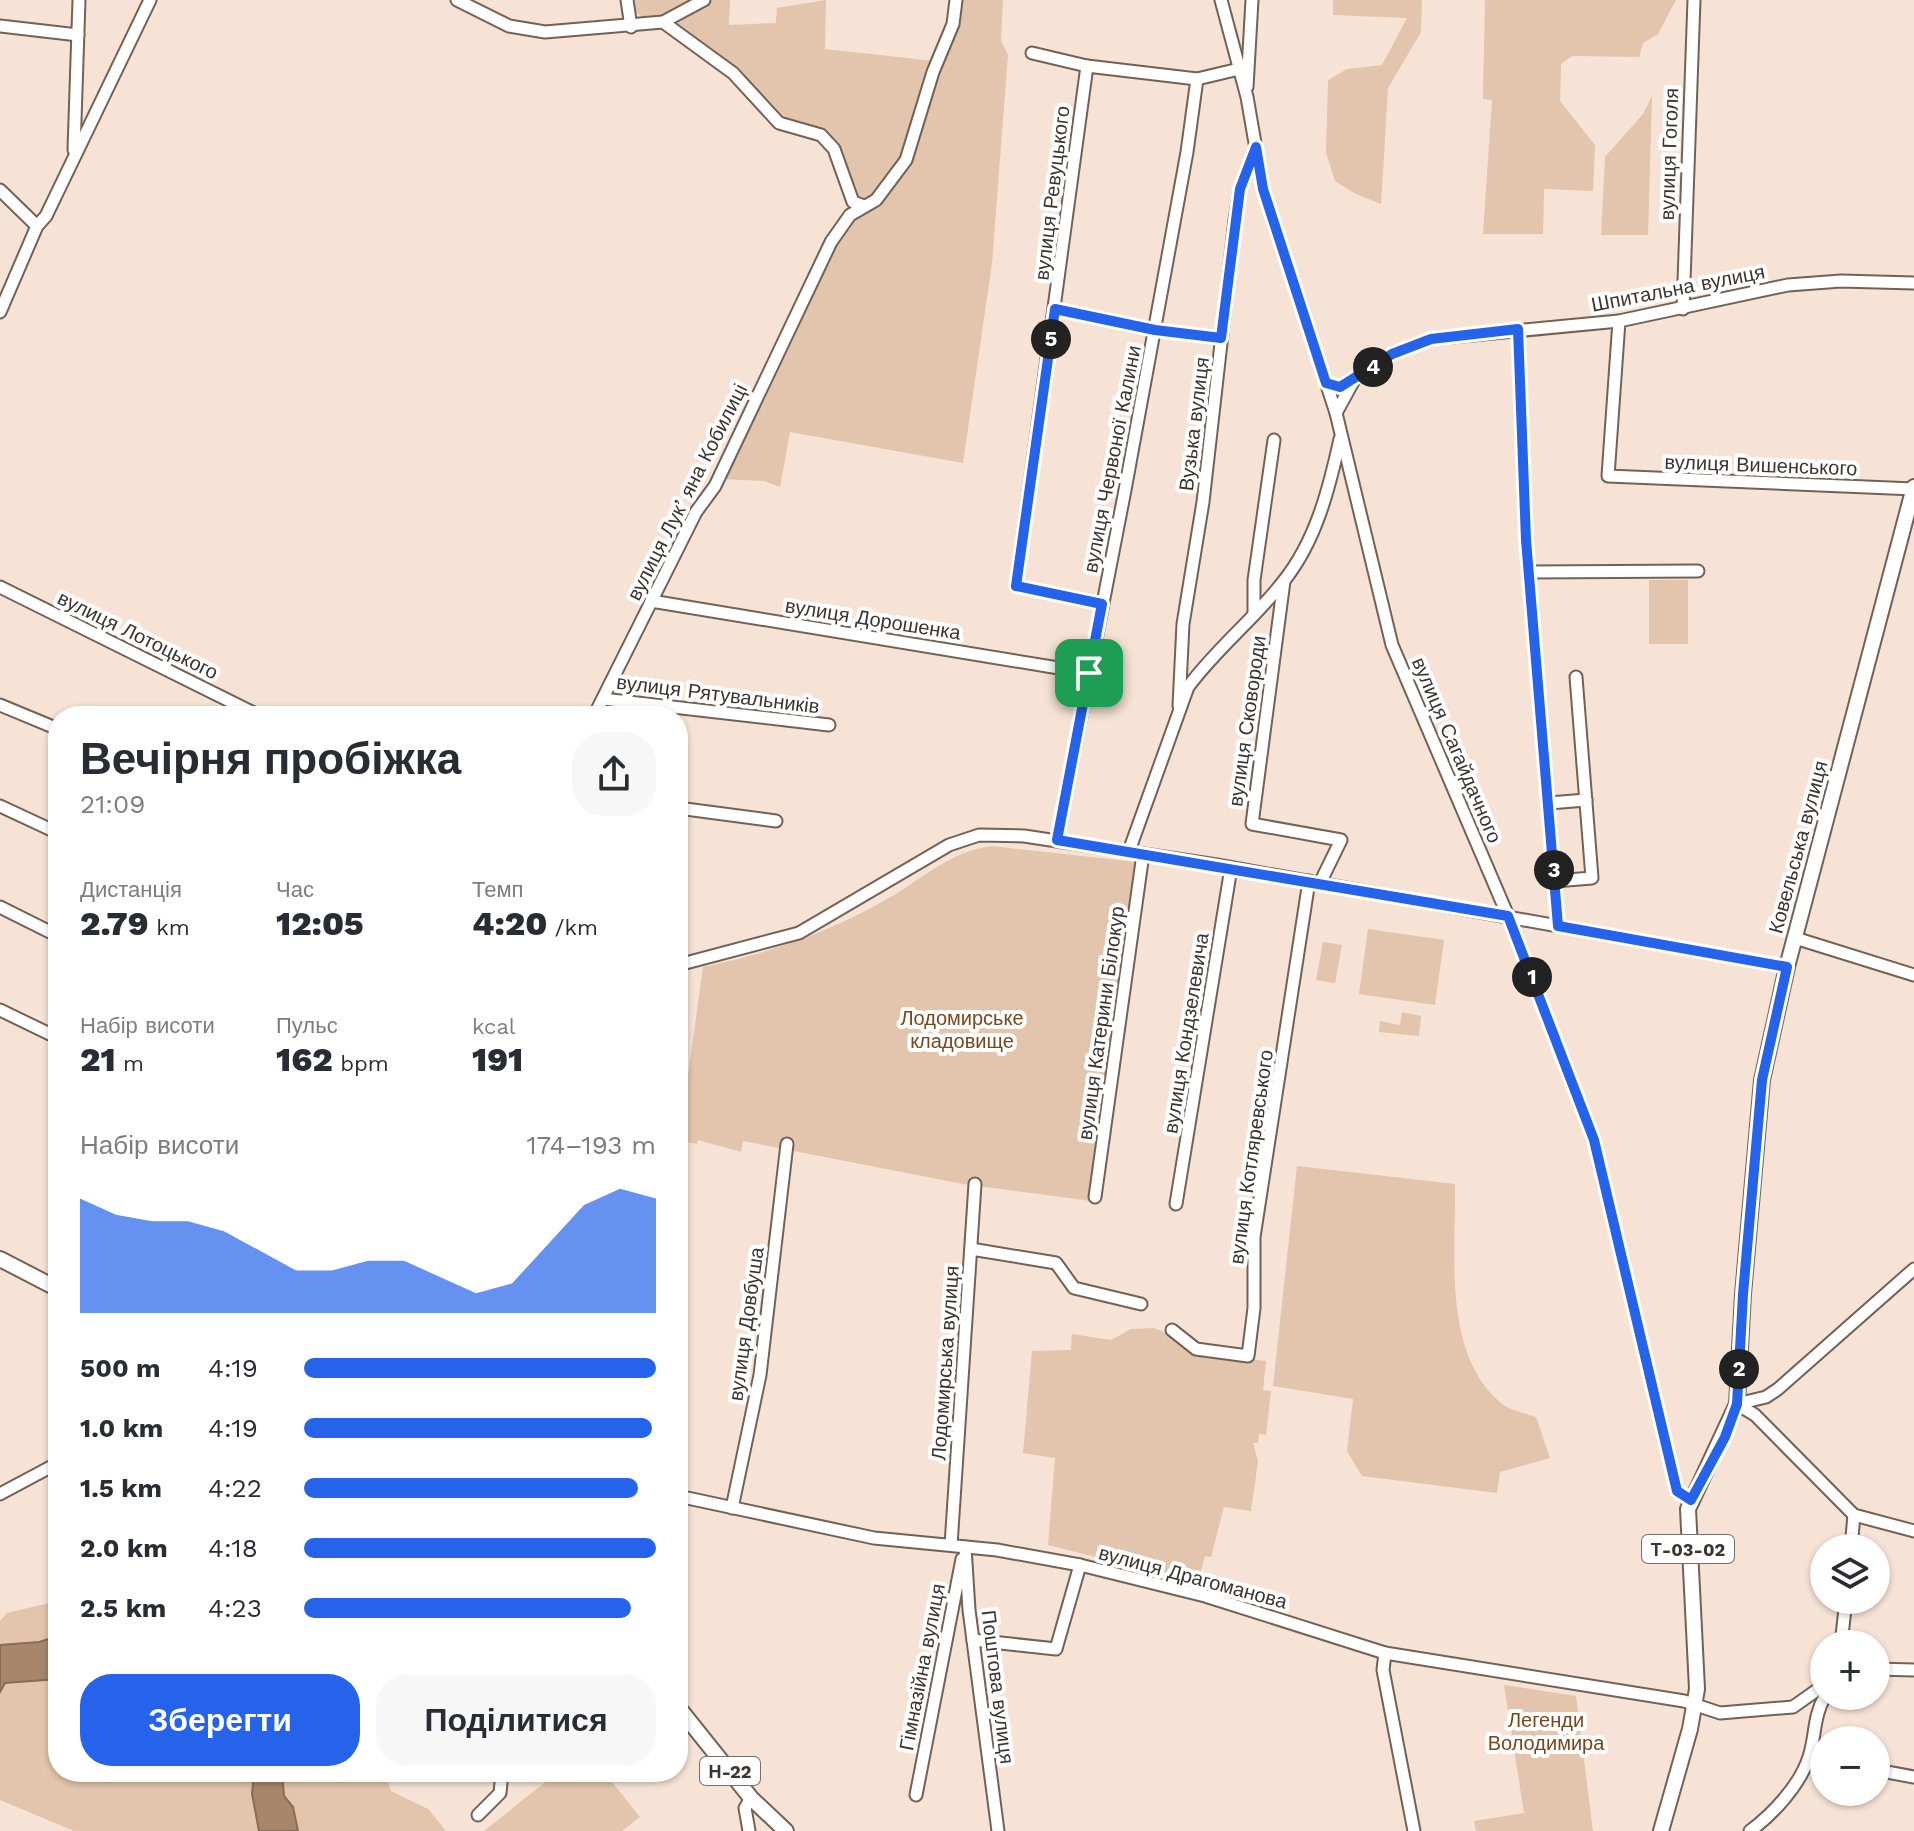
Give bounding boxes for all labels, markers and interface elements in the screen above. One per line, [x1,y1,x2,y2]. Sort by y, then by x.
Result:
street label: вулиця Гоголя [1655,87,1683,221]
street label: вулиця Ревуцького [1029,104,1075,282]
street label: Шпитальна вулиця [1589,259,1767,317]
pin: 5 [1031,319,1071,359]
text: 5 [1045,326,1057,351]
street label: вулиця Червоної Калини [1078,343,1146,575]
pin: 4 [1353,347,1393,387]
text: 4 [1366,354,1380,379]
street label: Вузька вулиця [1174,356,1214,492]
street label: вулиця Лукʼяна Кобилиці [622,380,752,604]
street label: вулиця Вишенського [1664,450,1858,480]
street label: вулиця Лотоцького [54,586,222,684]
street label: вулиця Дорошенка [784,593,963,645]
street label: вулиця Сковороди [1223,634,1271,808]
pin [1055,639,1123,707]
icon: arrive [1067,651,1111,695]
street label: вулиця Сагайдачного [1407,653,1507,847]
street label: вулиця Рятувальників [615,670,821,718]
button: share [572,732,656,816]
text: Вечірня пробіжка [80,733,461,785]
street label: Ковельська вулиця [1763,758,1833,936]
text: 21:09 [80,789,145,819]
pin: 3 [1534,850,1574,890]
text: 3 [1547,857,1561,882]
text: Дистанція [80,877,182,902]
text: Час [276,877,314,902]
text: Темп [472,877,523,902]
text: 2.79 [80,903,149,943]
text: 12:05 [276,903,364,943]
text: 4:20 [472,903,547,943]
street label: вулиця Катерини Білокур [1073,905,1129,1141]
text: km [149,915,190,940]
text: /km [547,915,598,940]
street label: вулиця Кондзелевича [1158,930,1214,1135]
pin: 1 [1512,957,1552,997]
text: 1 [1527,964,1537,989]
park label: Лодомирське кладовище [900,1006,1024,1053]
text: Набір висоти [80,1013,215,1038]
text: Пульс [276,1013,338,1038]
text: kcal [472,1014,516,1039]
text: 21 [80,1039,116,1079]
text: 162 [276,1039,333,1079]
text: 191 [472,1039,523,1079]
street label: вулиця Котляревського [1224,1048,1278,1266]
text: m [116,1051,144,1076]
text: bpm [333,1051,389,1076]
text: Набір висоти [80,1130,239,1160]
text: 174–193 m [526,1130,656,1160]
street label: вулиця Довбуша [723,1245,769,1403]
street label: Лодомирська вулиця [926,1265,964,1461]
pin: 2 [1719,1349,1759,1389]
text: 500 m [80,1353,161,1383]
text: 4:19 [208,1353,258,1383]
text: 2 [1732,1356,1746,1381]
text: 1.0 km [80,1413,163,1443]
text: 4:19 [208,1413,258,1443]
text: 1.5 km [80,1473,162,1503]
text: 4:22 [208,1473,262,1503]
text: 2.0 km [80,1533,168,1563]
text: 4:18 [208,1533,258,1563]
map controls [1810,1534,1890,1806]
button: layers [1810,1534,1890,1614]
road number: Т-03-02 [1642,1535,1734,1563]
street label: вулиця Драгоманова [1096,1540,1291,1614]
street label: Гімназійна вулиця [894,1581,950,1753]
text: 2.5 km [80,1593,166,1623]
text: 4:23 [208,1593,262,1623]
street label: Поштова вулиця [977,1609,1019,1765]
button: + [1810,1630,1890,1710]
button: Зберегти [80,1674,360,1766]
button: Поділитися [376,1674,656,1766]
park label: Легенди Володимира [1488,1708,1605,1755]
button: − [1810,1726,1890,1806]
road number: Н-22 [700,1757,760,1785]

